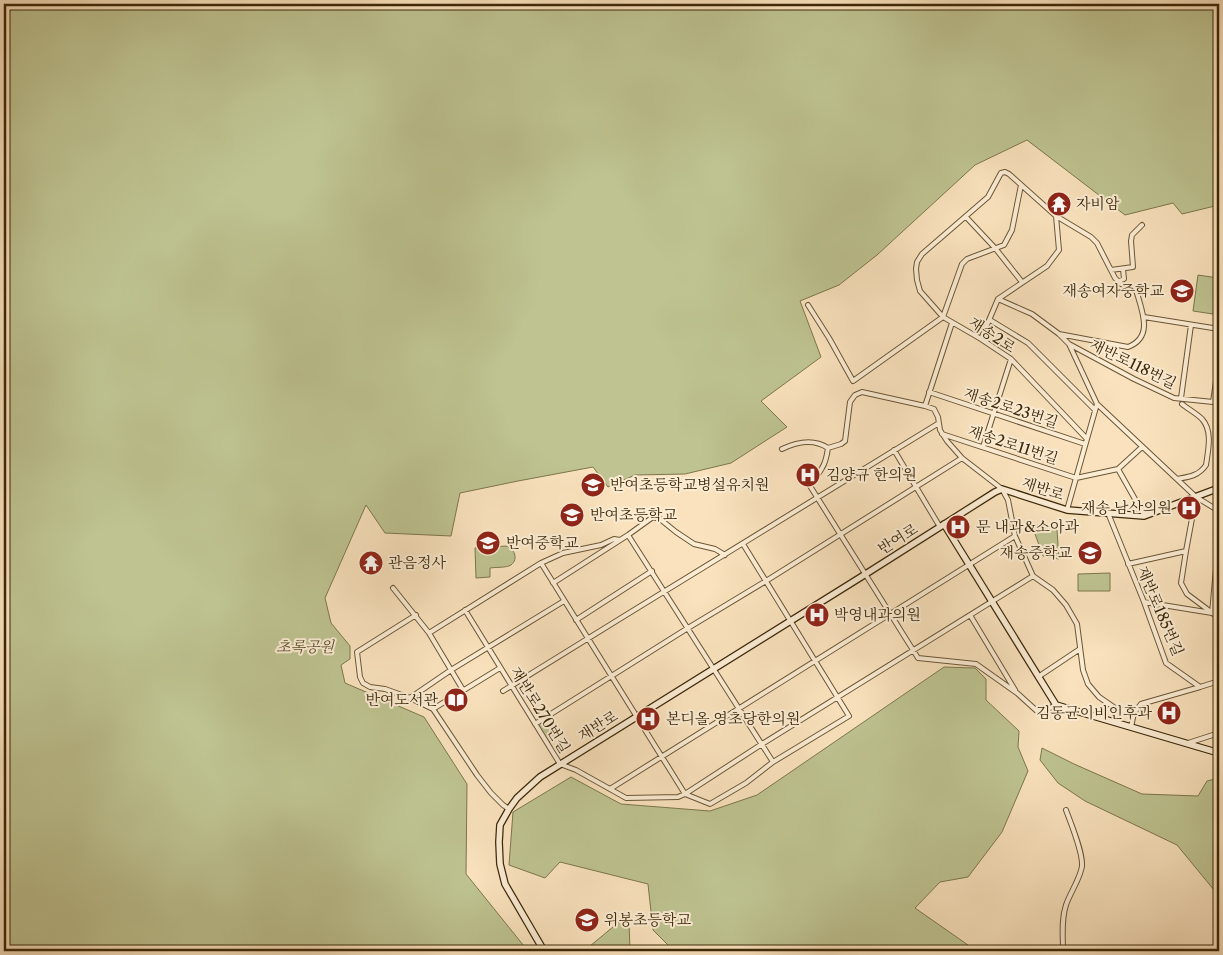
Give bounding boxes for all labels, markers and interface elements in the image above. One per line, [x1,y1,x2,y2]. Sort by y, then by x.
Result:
temple icon: 자비암 [1046,191,1072,217]
place label: 자비암 [1076,194,1120,213]
school or university icon: 재송여자중학교 [1169,278,1195,304]
place label: 재송여자중학교 [1063,281,1165,300]
street label: 재송2로 [965,312,1020,357]
street label: 재반로118번길 [1087,334,1180,393]
street label: 재송2로23번길 [962,383,1061,432]
street label: 재송2로11번길 [966,421,1061,468]
hospital icon: 김양규 한의원 [795,462,821,488]
place label: 김양규 한의원 [826,465,917,484]
school or university icon: 반여초등학교병설유치원 [580,472,606,498]
street label: 재반로 [1020,473,1067,504]
place label: 반여초등학교병설유치원 [610,475,769,494]
hospital icon: 재송 남산의원 [1176,495,1202,521]
place label: 재송 남산의원 [1081,498,1172,517]
school or university icon: 반여초등학교 [559,502,585,528]
place label: 반여초등학교 [590,505,677,524]
hospital icon: 문 내과&소아과 [945,514,971,540]
place label: 문 내과&소아과 [976,517,1080,536]
street label: 반여로 [874,519,922,558]
school or university icon: 반여중학교 [475,530,501,556]
place label: 반여중학교 [506,533,579,552]
school or university icon: 재송중학교 [1077,540,1103,566]
place label: 재송중학교 [1000,543,1073,562]
temple icon: 관음정사 [358,550,384,576]
place label: 관음정사 [388,553,446,572]
street label: 재반로185번길 [1133,563,1188,659]
hospital icon: 박영내과의원 [804,602,830,628]
place label: 박영내과의원 [834,605,921,624]
park label: 초록공원 [276,637,335,656]
street label: 재반로270번길 [506,663,574,756]
library icon: 반여도서관 [443,687,469,713]
place label: 반여도서관 [366,690,439,709]
hospital icon: 김동균이비인후과 [1156,700,1182,726]
place label: 김동균이비인후과 [1036,703,1153,722]
street label: 재반로 [574,706,622,745]
hospital icon: 본디올 영초당한의원 [635,706,661,732]
place label: 본디올 영초당한의원 [666,709,800,728]
school or university icon: 위봉초등학교 [574,907,600,933]
place label: 위봉초등학교 [604,910,691,929]

